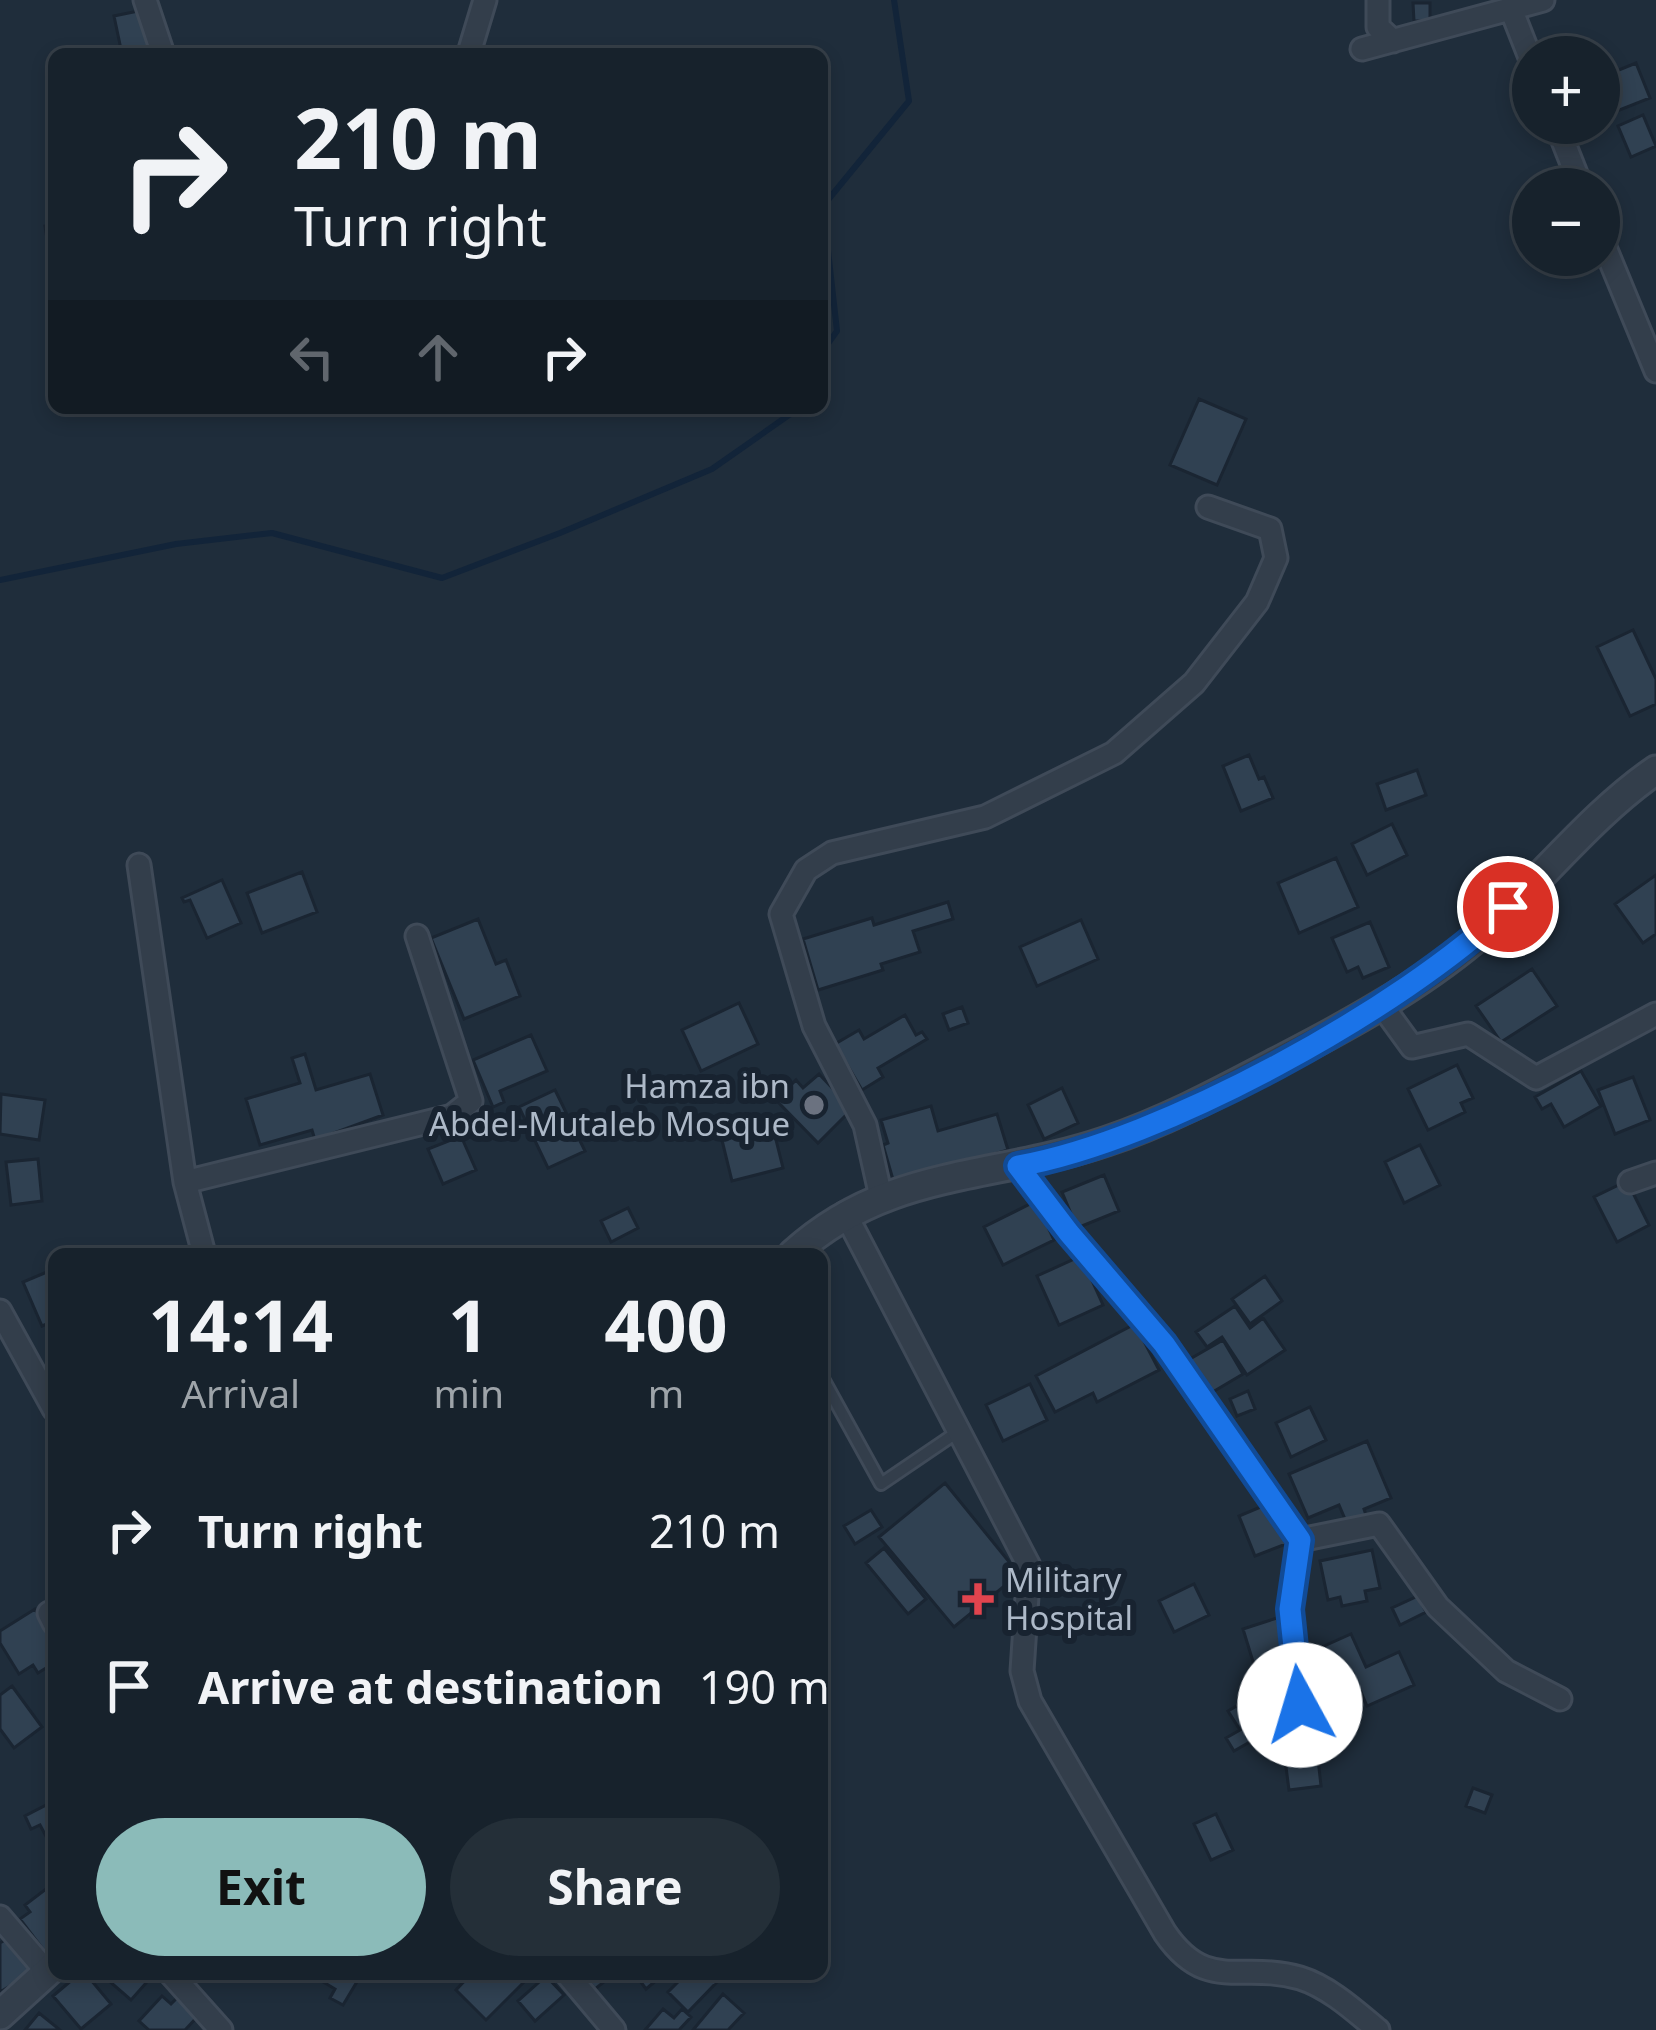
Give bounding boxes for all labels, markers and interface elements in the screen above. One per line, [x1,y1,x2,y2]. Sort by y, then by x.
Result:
map controls [1512,36,1620,276]
button: + [1512,36,1620,144]
text: 210 m [294,79,542,194]
icon: right [96,96,252,252]
button: − [1512,168,1620,276]
text: Turn right [294,188,547,262]
icon: left [279,324,345,390]
icon: ahead [405,324,471,390]
icon: right [531,324,597,390]
pin [1457,856,1559,958]
icon: arrive [1475,874,1541,940]
place label: Hamza ibn Abdel-Mutaleb Mosque [429,1063,790,1146]
marker: Hamza ibn Abdel-Mutaleb Mosque [801,1092,827,1118]
text: 14:14 [148,1275,333,1373]
text: 1 [448,1275,489,1373]
text: 400 [604,1275,728,1373]
text: Arrival [181,1366,300,1419]
text: min [433,1366,504,1419]
text: m [648,1366,684,1419]
icon: right [96,1497,162,1563]
text: Turn right [198,1500,423,1561]
text: 210 m [649,1500,780,1561]
place label: Military Hospital [1005,1557,1133,1640]
marker: Military Hospital [962,1583,994,1615]
position arrow [1237,1642,1363,1768]
icon: arrive [96,1653,162,1719]
text: Arrive at destination [198,1656,663,1717]
text: 190 m [699,1656,830,1717]
button: Exit [96,1818,426,1956]
button: Share [450,1818,780,1956]

